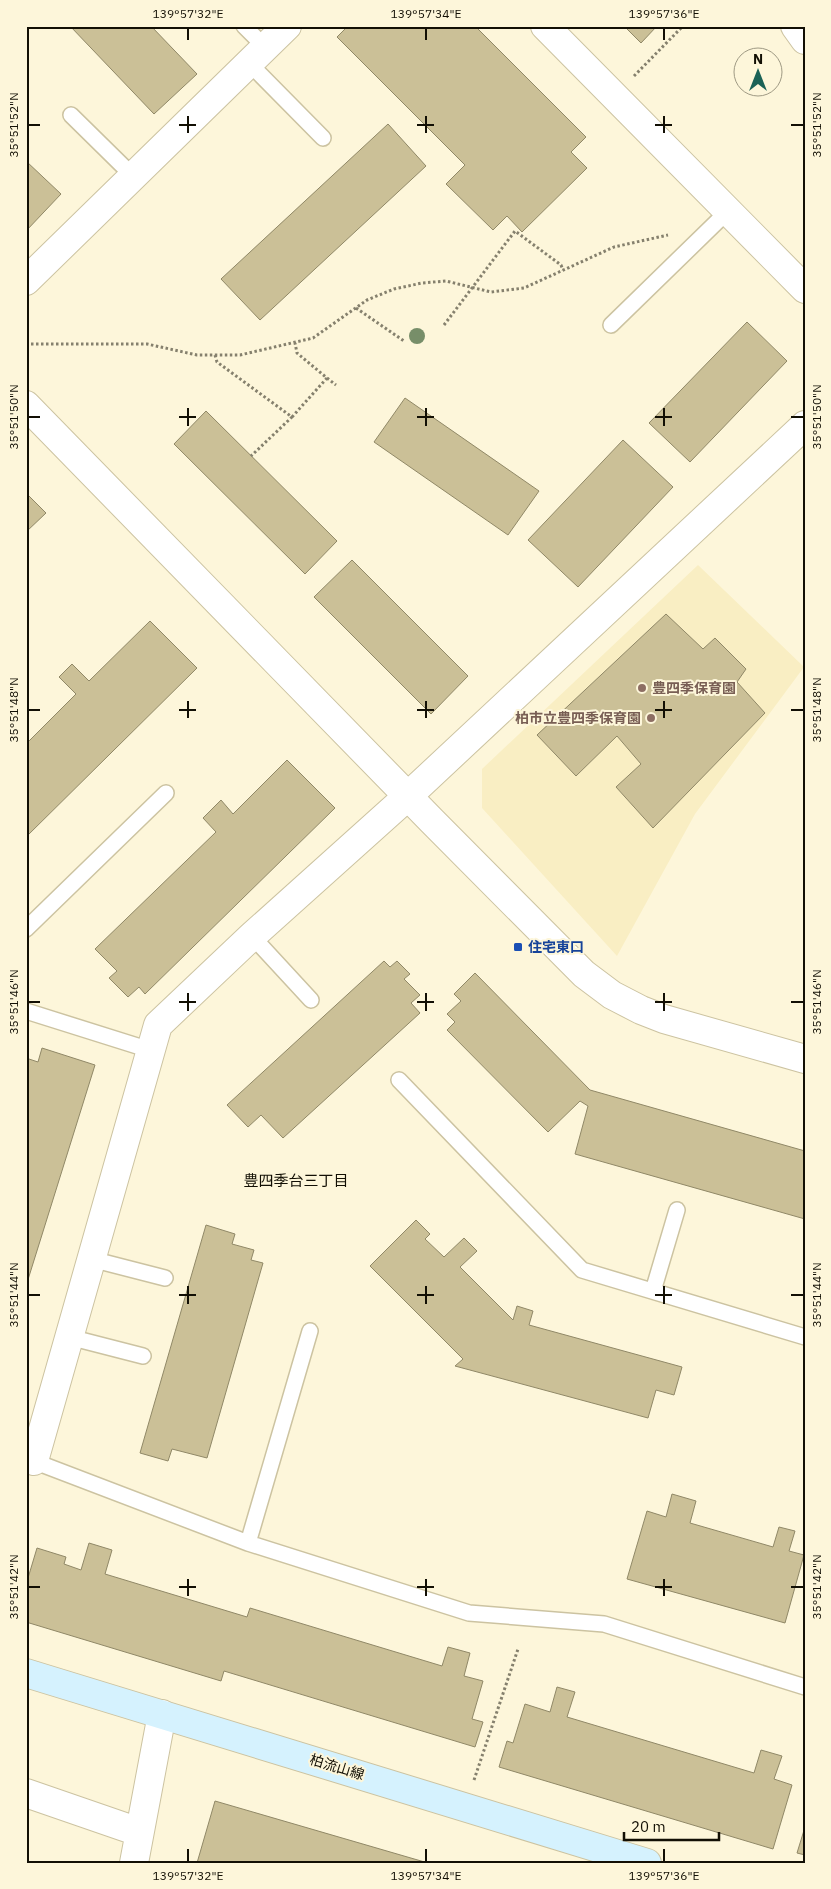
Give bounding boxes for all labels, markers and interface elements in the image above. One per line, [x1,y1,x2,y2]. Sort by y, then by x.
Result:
text: 139°57'32"E [153,6,223,21]
text: 139°57'34"E [391,6,461,21]
text: 139°57'36"E [629,6,699,21]
north arrow [734,48,784,98]
text: N [753,50,763,68]
text: 35°51'52"N [6,92,21,158]
text: 35°51'52"N [809,92,824,158]
text: 35°51'50"N [6,384,21,450]
text: 35°51'50"N [809,384,824,450]
text: 35°51'48"N [6,677,21,743]
text: 35°51'48"N [809,677,824,743]
place label: 豊四季保育園 [652,679,736,697]
marker: 豊四季保育園 [636,682,648,694]
place label: 柏市立豊四季保育園 [515,709,641,727]
marker: 柏市立豊四季保育園 [645,712,657,724]
place label: 住宅東口 [528,938,584,956]
marker: 住宅東口 [512,941,524,953]
text: 35°51'46"N [6,969,21,1035]
text: 35°51'46"N [809,969,824,1035]
district label: 豊四季台三丁目 [243,1171,349,1190]
text: 35°51'44"N [6,1262,21,1328]
text: 35°51'44"N [809,1262,824,1328]
text: 35°51'42"N [6,1554,21,1620]
text: 35°51'42"N [809,1554,824,1620]
street label: 柏流山線 [308,1750,366,1784]
scale bar [624,1809,718,1841]
text: 20 m [631,1817,666,1836]
text: 139°57'32"E [153,1868,223,1883]
text: 139°57'34"E [391,1868,461,1883]
text: 139°57'36"E [629,1868,699,1883]

